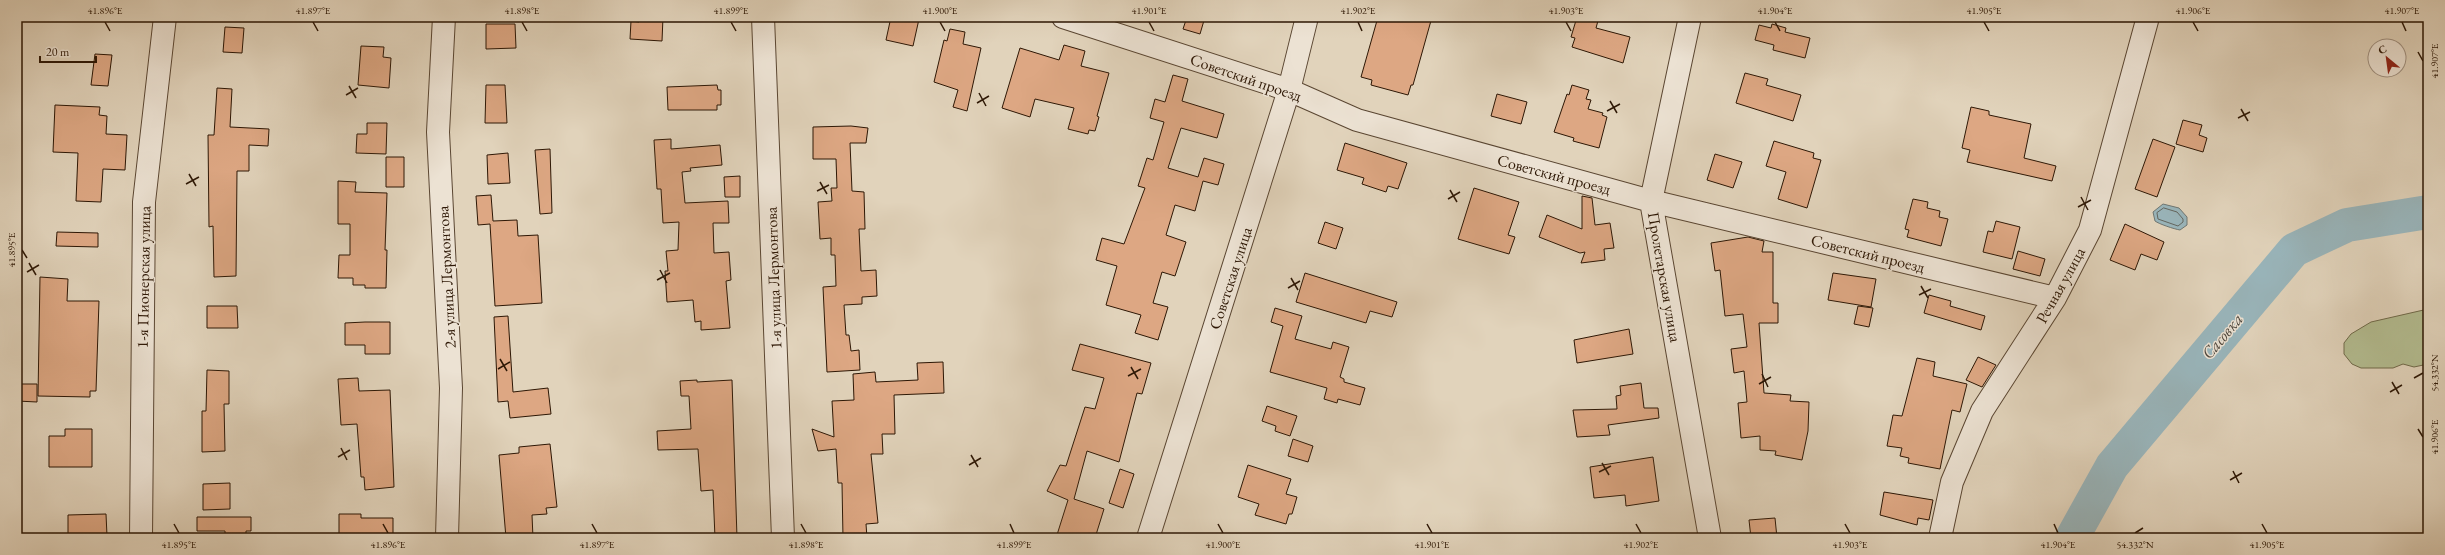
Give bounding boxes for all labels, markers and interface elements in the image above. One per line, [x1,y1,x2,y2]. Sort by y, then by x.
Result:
text: 41.896°E [88,4,123,17]
text: 41.897°E [296,4,331,17]
text: 41.898°E [505,4,540,17]
text: 41.899°E [714,4,749,17]
text: 41.900°E [923,4,958,17]
text: 41.901°E [1132,4,1167,17]
text: 41.902°E [1341,4,1376,17]
text: 41.903°E [1549,4,1584,17]
text: 41.904°E [1758,4,1793,17]
text: 41.905°E [1967,4,2002,17]
text: 41.906°E [2176,4,2211,17]
text: 41.907°E [2385,4,2420,17]
scale bar [40,38,96,64]
north arrow [2367,38,2407,78]
text: С [2375,41,2389,57]
text: 41.907°E [2428,43,2441,78]
text: 20 m [46,44,70,60]
street label: Советский проезд [1187,49,1305,107]
street label: Советский проезд [1495,149,1614,200]
street label: 1-я Пионерская улица [132,205,155,349]
street label: 2-я улица Лермонтова [432,205,461,349]
street label: 1-я улица Лермонтова [760,206,786,350]
street label: Пролетарская улица [1643,210,1686,345]
street label: Советская улица [1204,224,1257,332]
street label: Советский проезд [1809,229,1928,278]
text: 41.895°E [5,232,18,267]
street label: Речная улица [2031,243,2090,327]
water label: Сасовка [2196,308,2248,364]
text: 54.332°N [2428,354,2441,392]
text: 41.906°E [2428,419,2441,454]
text: 41.895°E [162,538,197,551]
text: 41.896°E [371,538,406,551]
text: 41.897°E [580,538,615,551]
text: 41.898°E [789,538,824,551]
text: 41.899°E [997,538,1032,551]
text: 41.900°E [1206,538,1241,551]
text: 41.901°E [1415,538,1450,551]
text: 41.902°E [1624,538,1659,551]
text: 41.903°E [1833,538,1868,551]
text: 41.904°E [2041,538,2076,551]
text: 54.332°N [2116,538,2154,551]
text: 41.905°E [2250,538,2285,551]

